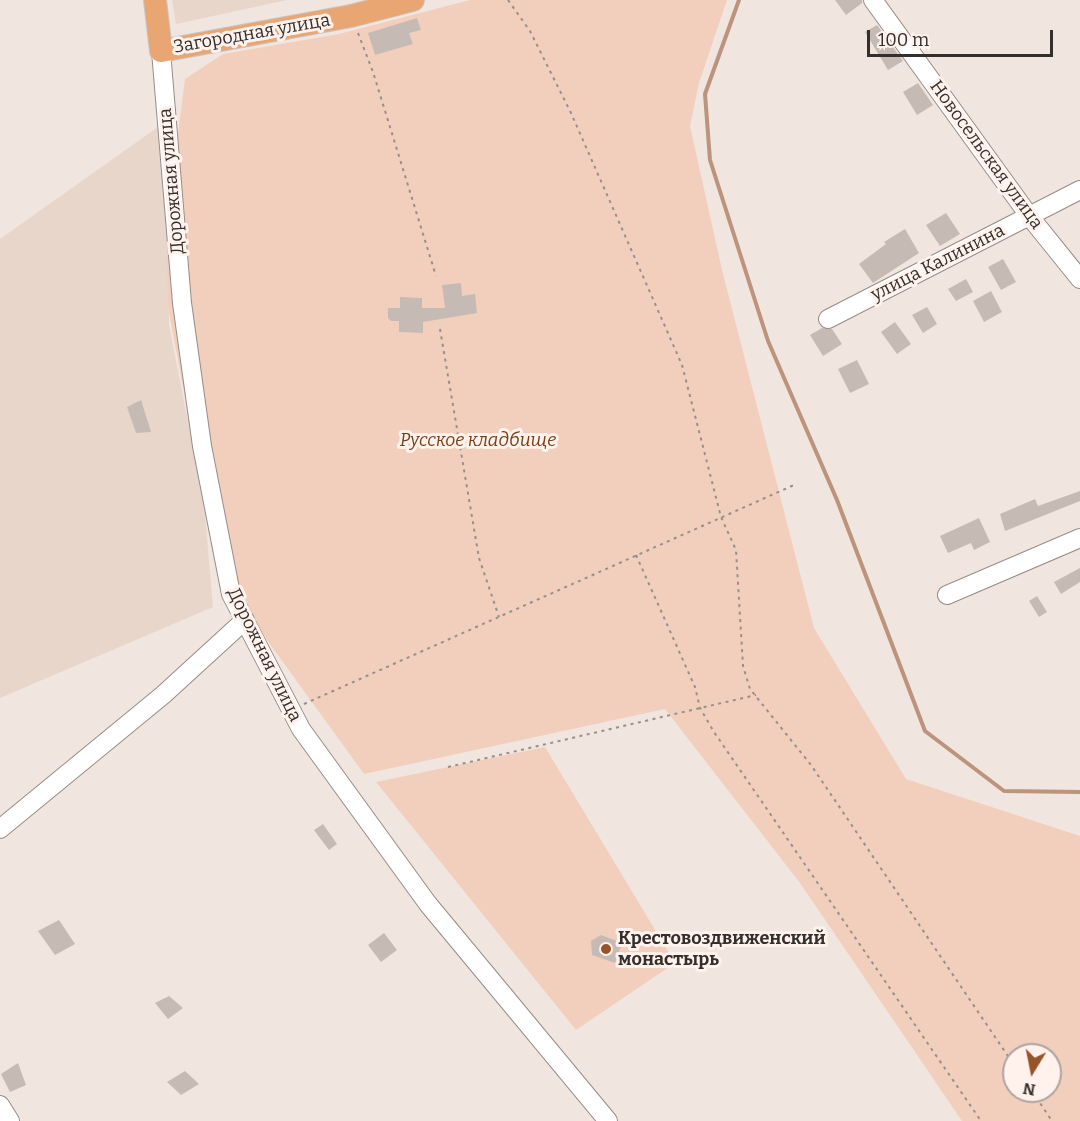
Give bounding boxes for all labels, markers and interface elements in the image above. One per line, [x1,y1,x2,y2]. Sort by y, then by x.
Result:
street label: Загородная улица [172,10,332,58]
scale bar [870,18,1056,56]
text: 100 m [878,29,929,51]
street label: Новосельская улица [925,76,1047,234]
street label: Дорожная улица [155,107,189,255]
street label: улица Калинина [868,220,1008,306]
park label: Русское кладбище [400,430,556,452]
street label: Дорожная улица [222,585,306,725]
place label: Крестовоздвиженский монастырь [618,928,826,970]
marker: Крестовоздвиженский монастырь [599,942,613,956]
north arrow [1002,1043,1062,1103]
text: N [1021,1079,1037,1100]

